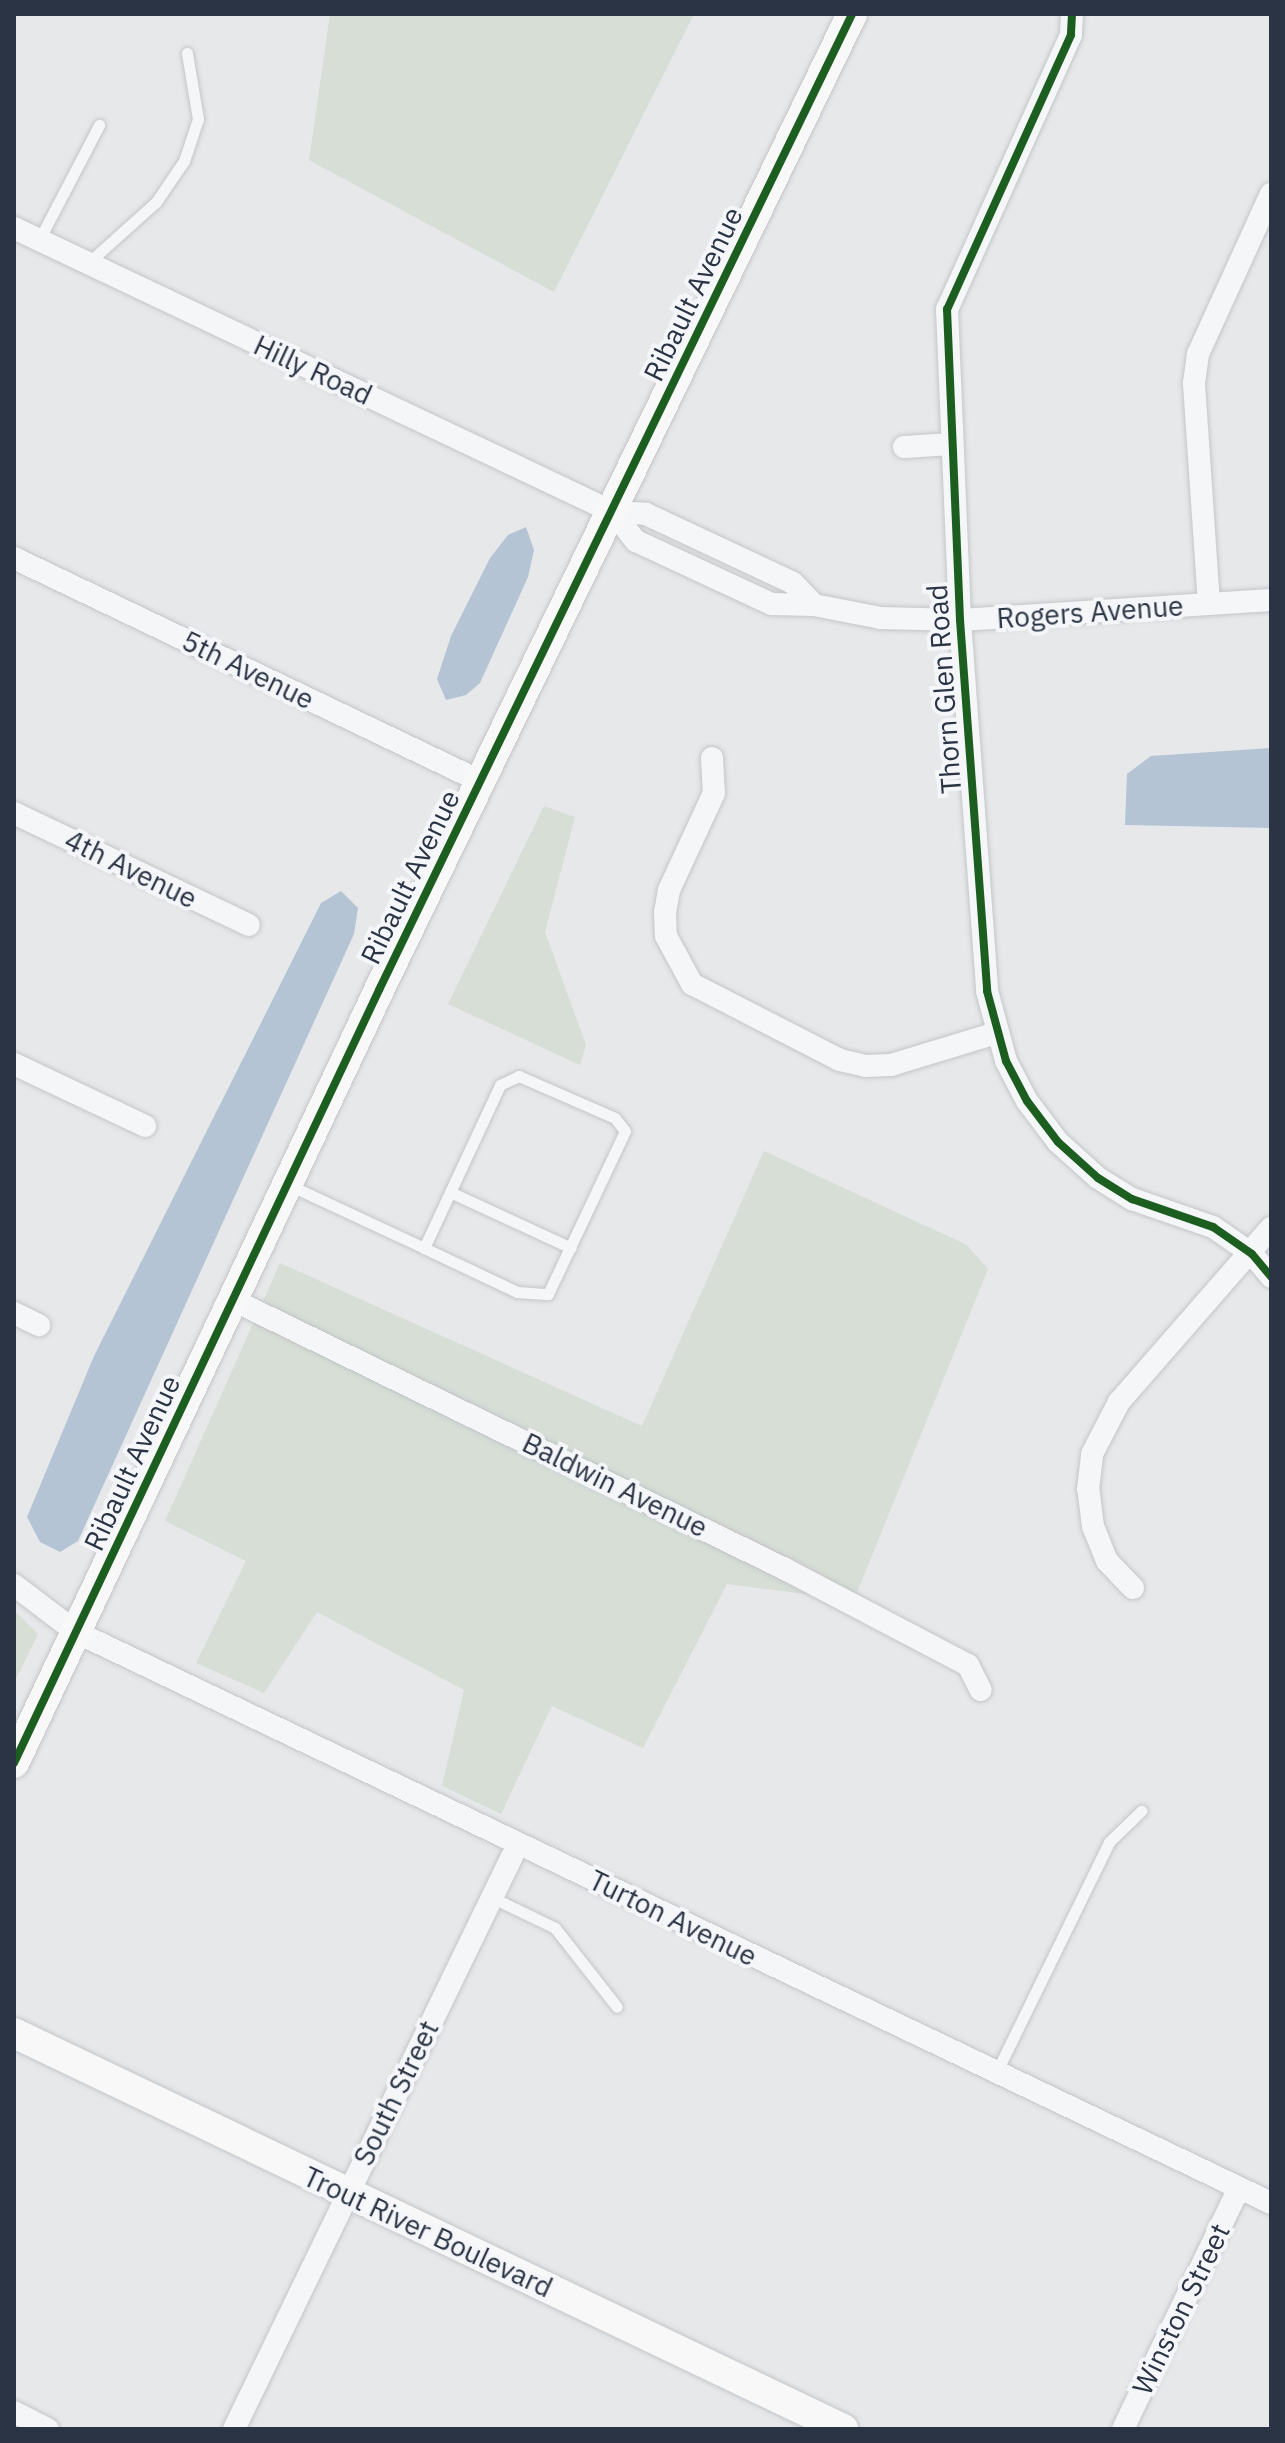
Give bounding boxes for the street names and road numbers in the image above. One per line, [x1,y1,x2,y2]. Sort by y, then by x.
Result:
street label: Ribault Avenue [636,202,750,386]
street label: Hilly Road [249,328,377,412]
street label: Thorn Glen Road [920,583,968,795]
street label: Rogers Avenue [995,589,1185,635]
street label: 5th Avenue [177,624,319,716]
street label: Ribault Avenue [353,785,467,969]
street label: 4th Avenue [60,823,202,915]
street label: Ribault Avenue [77,1370,187,1556]
street label: Baldwin Avenue [517,1426,713,1544]
street label: Turton Avenue [584,1863,762,1973]
street label: South Street [346,2015,446,2171]
street label: Trout River Boulevard [298,2159,558,2305]
street label: Winston Street [1125,2218,1237,2400]

